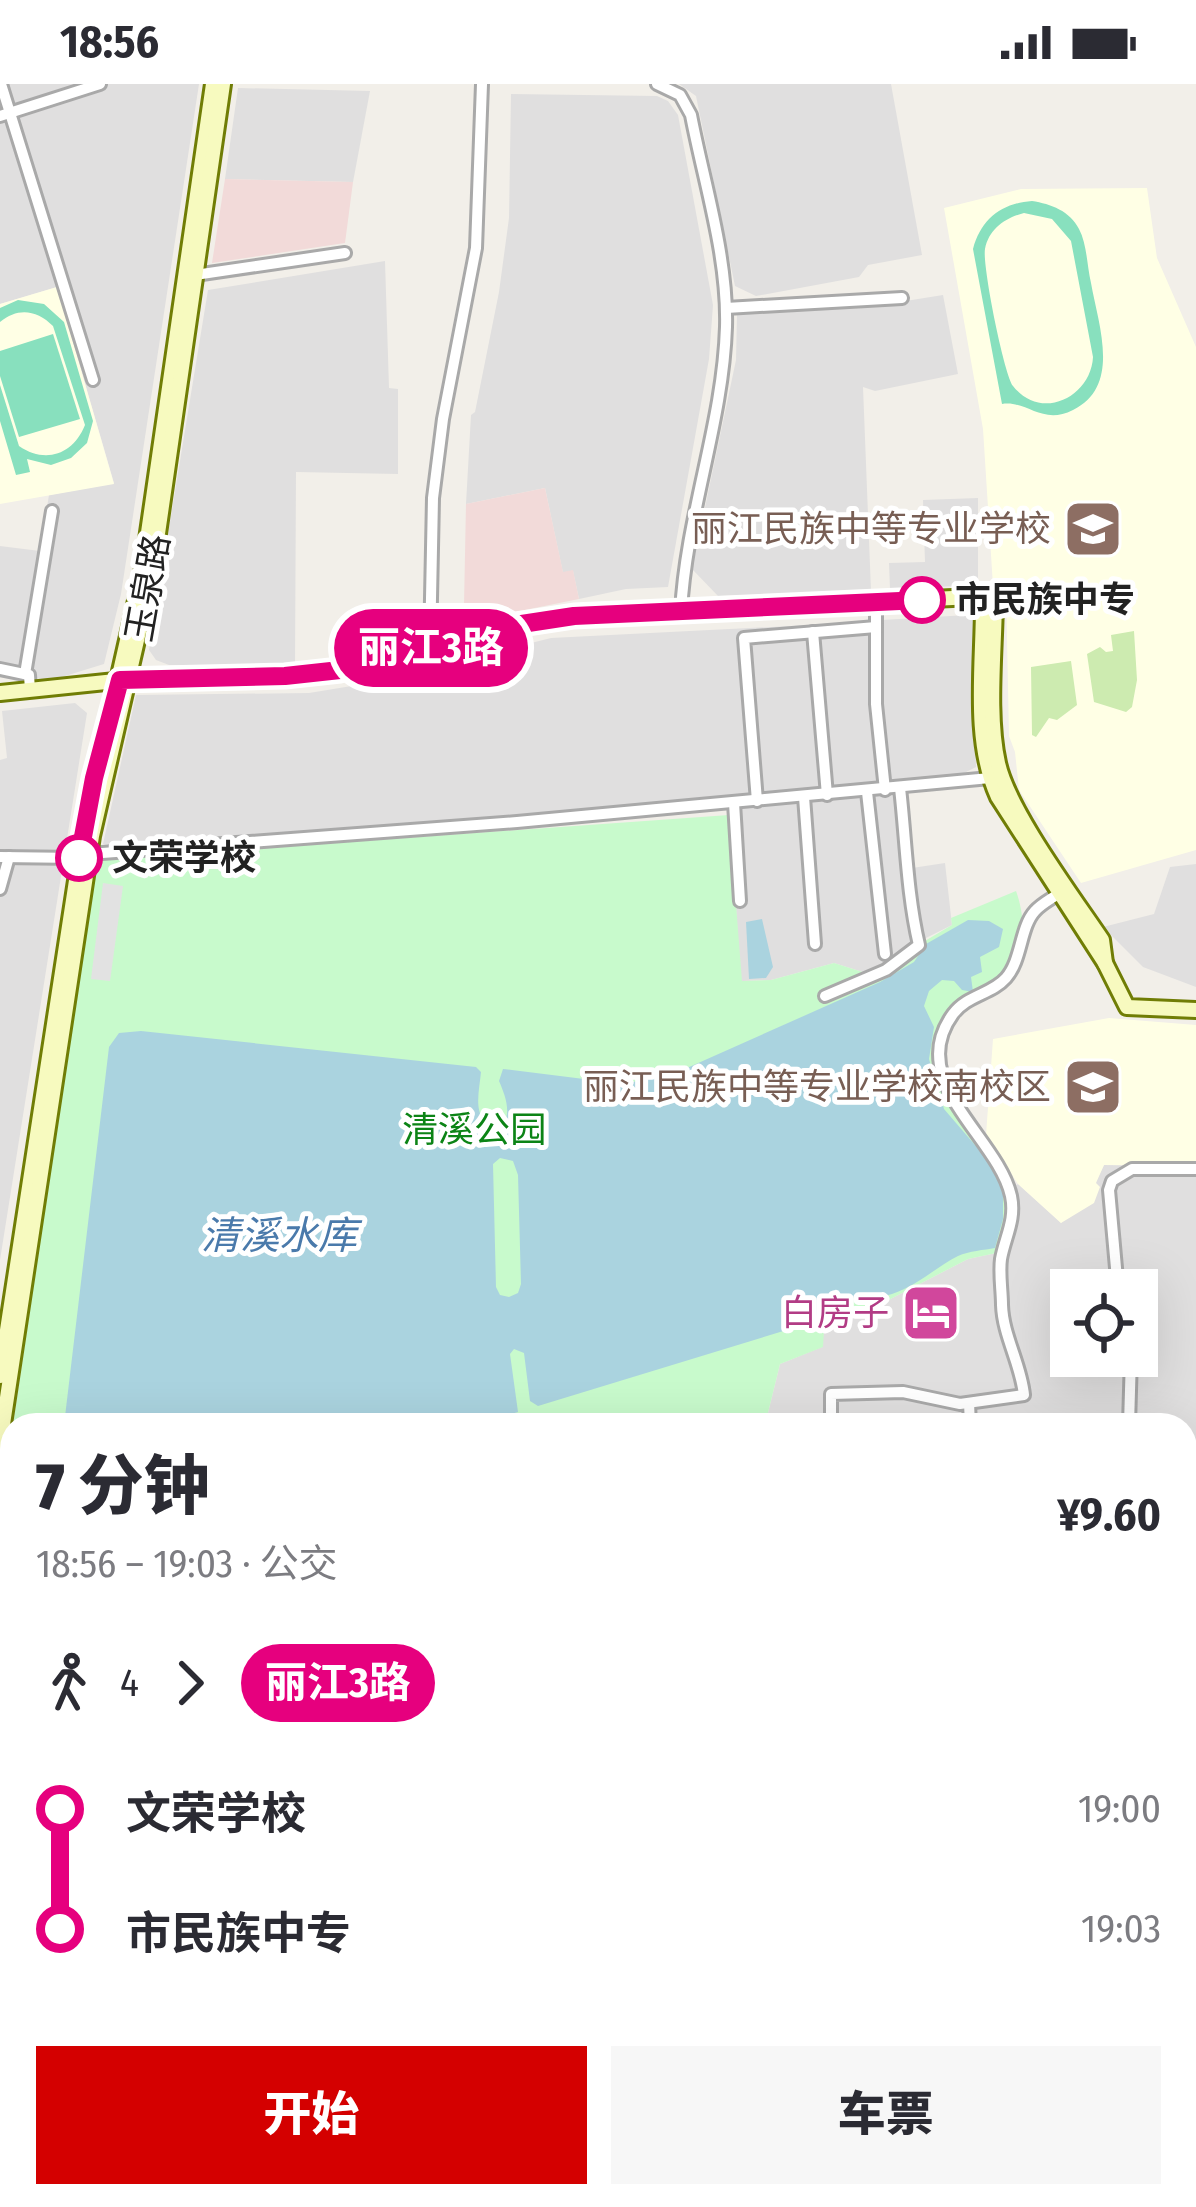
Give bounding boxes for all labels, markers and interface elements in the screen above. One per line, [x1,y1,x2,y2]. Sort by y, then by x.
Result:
text: 18:56 [60,15,159,69]
school or university icon: 丽江民族中等专业学校 [1062,498,1124,560]
place label: 丽江民族中等专业学校 [691,507,1051,551]
street label: 玉泉路 [117,531,179,645]
marker: 市民族中专 [900,578,944,622]
place label: 市民族中专 [955,578,1135,622]
line badge: 丽江3路 [347,609,515,687]
text: 丽江3路 [358,623,504,673]
marker: 文荣学校 [57,836,101,880]
place label: 文荣学校 [112,836,256,880]
school or university icon: 丽江民族中等专业学校南校区 [1062,1056,1124,1118]
place label: 丽江民族中等专业学校南校区 [583,1065,1051,1109]
park label: 清溪公园 [402,1108,546,1152]
water label: 清溪水库 [201,1213,363,1259]
map controls [1050,1269,1158,1377]
button: locate [1050,1269,1158,1377]
hotel icon: 白房子 [900,1282,962,1344]
place label: 白房子 [781,1291,889,1335]
text: 7 分钟 [36,1447,210,1526]
text: ¥9.60 [1057,1488,1161,1542]
text: 18:56 – 19:03 · 公交 [36,1541,338,1587]
icon: walk [36,1650,102,1716]
icon: forward [157,1650,223,1716]
text: 丽江3路 [265,1658,411,1708]
text: 4 [120,1660,139,1706]
text: 19:00 [1078,1786,1161,1832]
text: 文荣学校 [126,1787,306,1841]
text: 19:03 [1081,1906,1161,1952]
text: 市民族中专 [126,1907,351,1961]
button: 开始 [36,2046,587,2184]
button: 车票 [611,2046,1161,2184]

